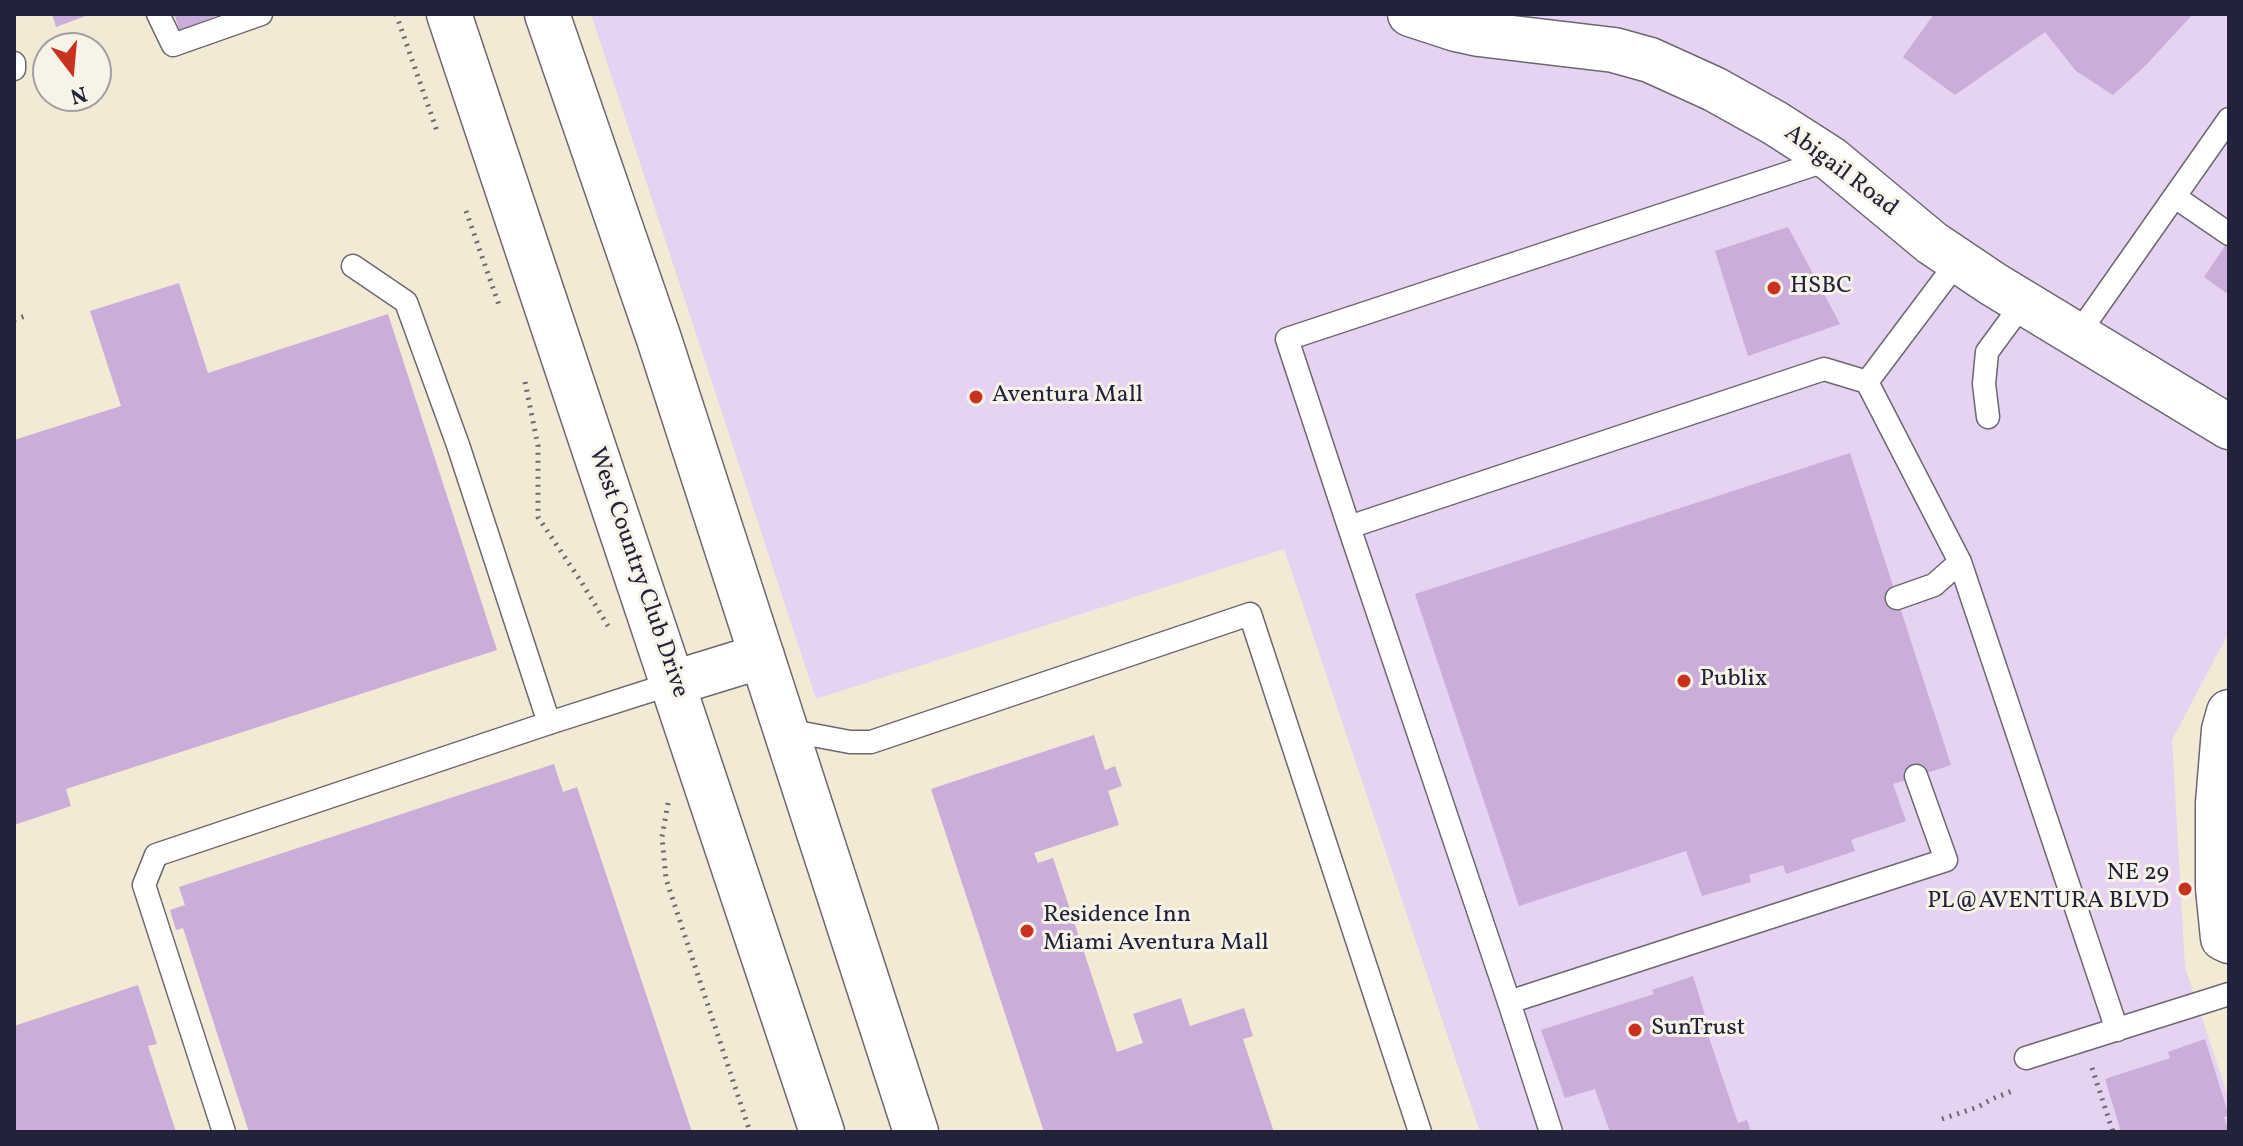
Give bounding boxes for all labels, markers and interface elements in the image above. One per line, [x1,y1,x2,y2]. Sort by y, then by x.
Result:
north arrow [32,32,112,112]
text: N [66,77,90,111]
street label: Abigail Road [1777,120,1903,224]
place label: HSBC [1790,274,1852,302]
marker: HSBC [1765,279,1783,297]
place label: Aventura Mall [992,383,1143,411]
marker: Aventura Mall [967,388,985,406]
street label: West Country Club Drive [581,444,693,702]
place label: Publix [1700,667,1767,695]
marker: Publix [1675,672,1693,690]
place label: NE 29 PL@AVENTURA BLVD [1927,861,2169,917]
marker: NE 29 PL@AVENTURA BLVD [2176,880,2194,898]
place label: Residence Inn Miami Aventura Mall [1043,903,1269,959]
marker: Residence Inn Miami Aventura Mall [1018,922,1036,940]
place label: SunTrust [1651,1016,1745,1044]
marker: SunTrust [1626,1021,1644,1039]

